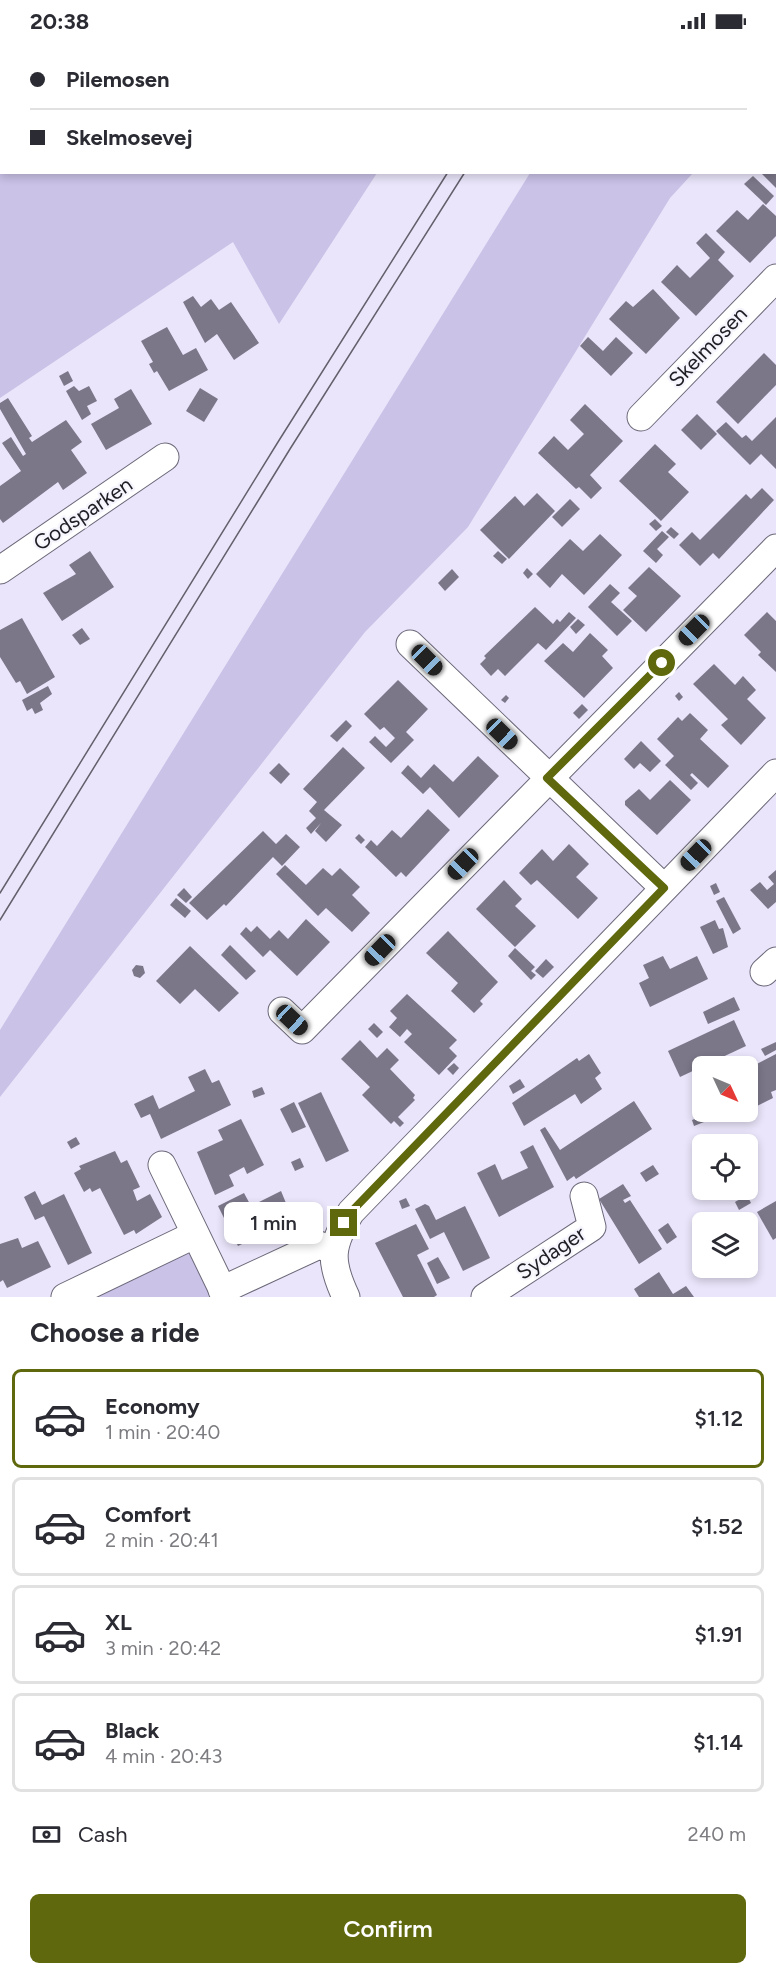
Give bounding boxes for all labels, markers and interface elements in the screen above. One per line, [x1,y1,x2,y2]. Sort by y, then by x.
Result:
text: 20:38 [30,8,89,35]
text: Pilemosen [66,66,170,93]
text: Skelmosevej [66,124,193,151]
street label: Skelmosen [663,301,752,392]
street label: Godsparken [29,471,137,556]
car [675,611,713,649]
car [408,641,446,679]
route start [648,649,675,676]
car [483,715,521,753]
car [677,836,715,874]
car [444,845,482,883]
car [361,931,399,969]
car [273,1001,311,1039]
north arrow [692,1056,758,1122]
map controls [692,1056,758,1278]
button: locate [692,1134,758,1200]
callout: 1 min [224,1202,323,1244]
route end [330,1209,357,1236]
text: 1 min [250,1211,297,1235]
button: layers [692,1212,758,1278]
street label: Sydager [512,1221,590,1285]
text: Choose a ride [30,1316,199,1349]
icon: car [33,1392,87,1446]
text: Economy [105,1393,200,1420]
text: $1.12 [695,1405,743,1432]
text: 1 min · 20:40 [105,1420,220,1444]
icon: car [33,1500,87,1554]
text: Comfort [105,1501,191,1528]
text: $1.52 [691,1513,743,1540]
text: 2 min · 20:41 [105,1528,219,1552]
icon: car [33,1608,87,1662]
text: XL [105,1609,132,1636]
text: $1.91 [695,1621,743,1648]
text: 3 min · 20:42 [105,1636,221,1660]
icon: car [33,1716,87,1770]
text: Black [105,1717,159,1744]
text: $1.14 [693,1729,743,1756]
text: 4 min · 20:43 [105,1744,223,1768]
icon: cash [30,1818,63,1851]
text: Cash [78,1821,128,1848]
text: 240 m [688,1822,746,1846]
button: Confirm [30,1894,746,1963]

